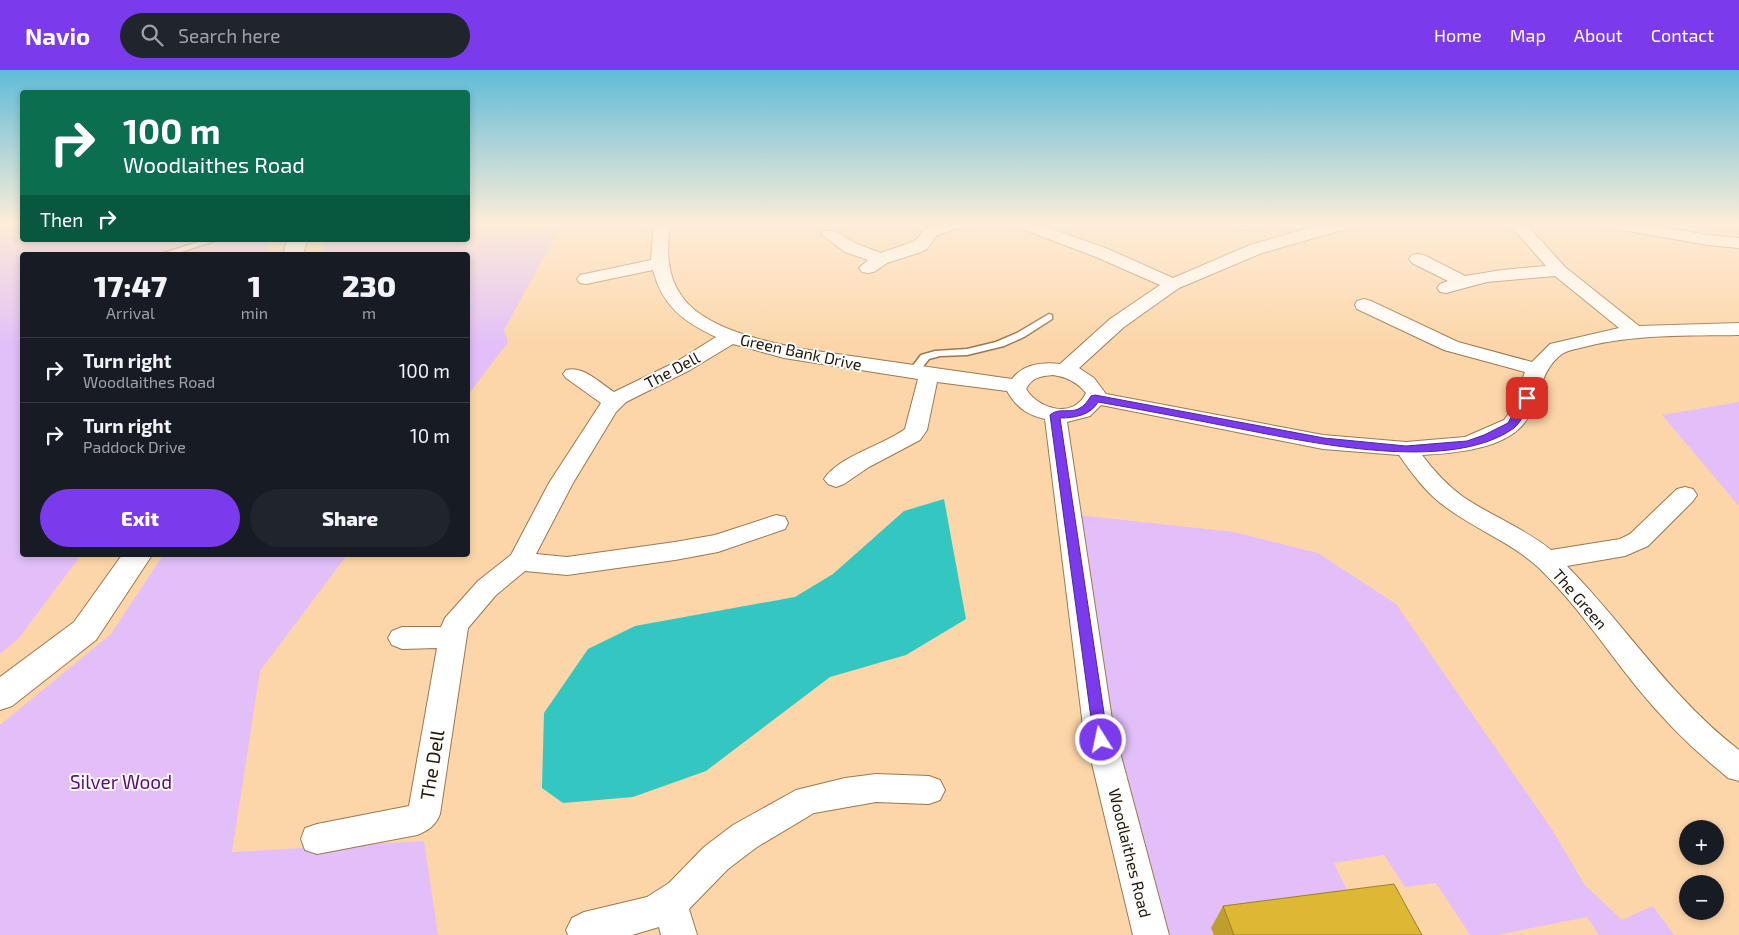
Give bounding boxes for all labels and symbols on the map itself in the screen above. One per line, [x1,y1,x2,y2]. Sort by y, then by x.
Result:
street label: Green Bank Drive [739,329,864,374]
street label: The Dell [641,347,703,392]
pin [1506,377,1548,419]
street label: The Green [1549,565,1612,633]
position arrow [1074,713,1126,765]
street label: The Dell [415,728,448,802]
park label: Silver Wood [70,770,172,793]
street label: Woodlaithes Road [1105,786,1156,919]

